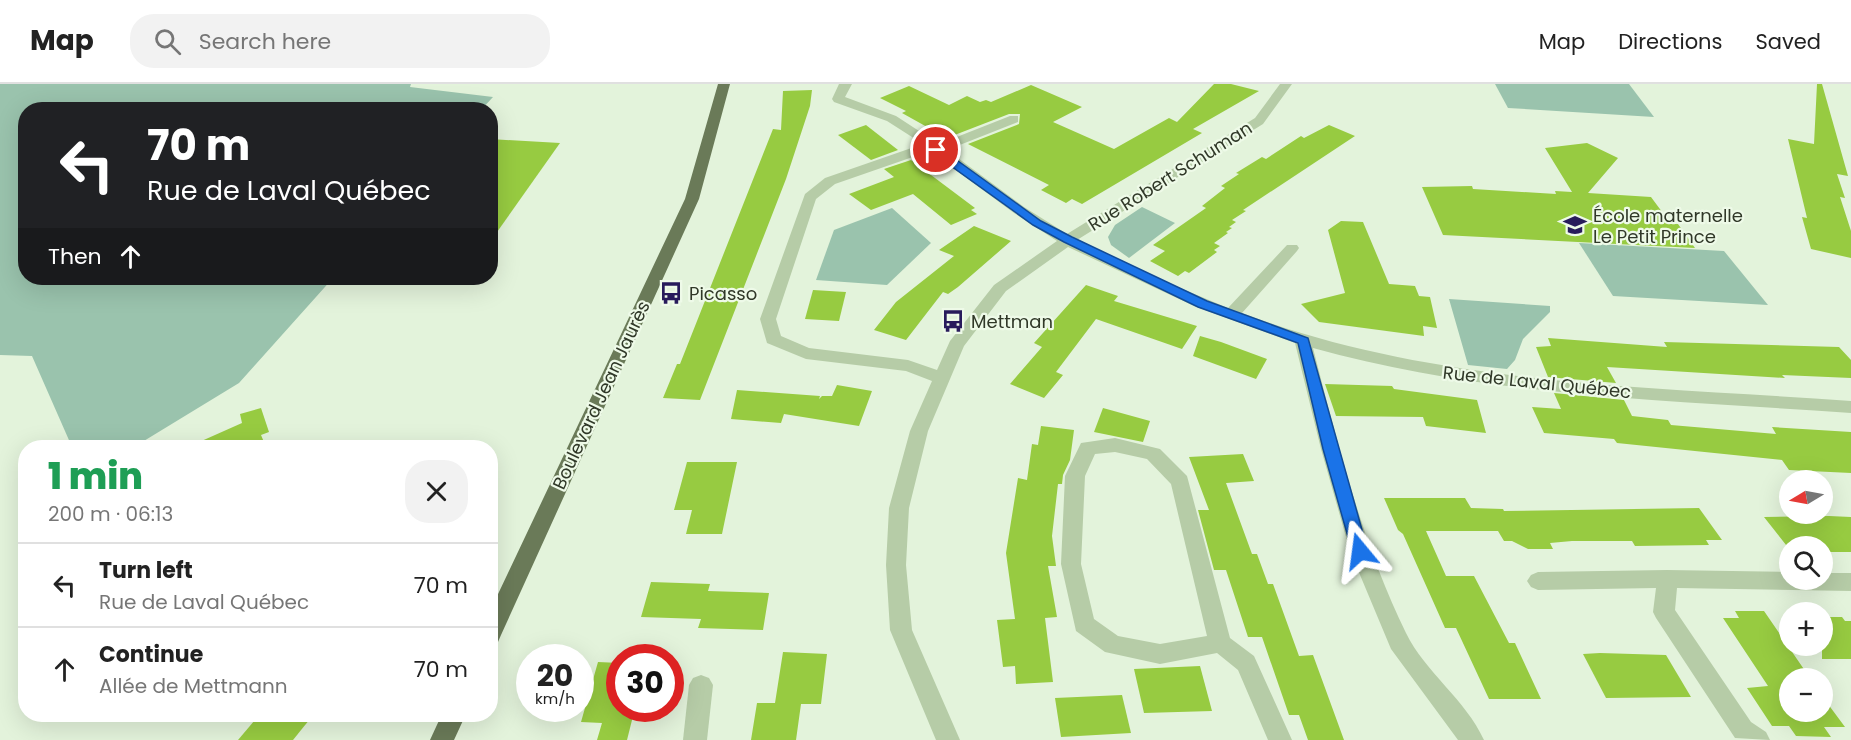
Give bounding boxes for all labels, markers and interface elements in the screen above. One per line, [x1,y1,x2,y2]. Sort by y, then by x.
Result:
search box [130,14,550,68]
text: Map [30,21,94,60]
icon: search [151,25,184,58]
text: Search here [199,26,331,57]
text: Map [1539,27,1585,56]
text: Directions [1618,27,1722,56]
text: Saved [1755,27,1821,56]
street label: Rue Robert Schuman [1083,115,1257,237]
text: 70 m [147,116,250,175]
pin [910,124,961,175]
icon: left [48,126,126,204]
icon: arrive [919,133,952,166]
text: Rue de Laval Québec [147,172,431,209]
place label: École maternelle Le Petit Prince [1593,203,1743,249]
school or university icon: École maternelle Le Petit Prince [1562,212,1588,238]
icon: ahead [114,240,147,273]
text: Then [48,241,102,272]
bus stop icon: Picasso [658,280,684,306]
place label: Picasso [689,281,757,306]
street label: Boulevard Jean Jaurès [546,297,656,493]
bus stop icon: Mettman [940,308,966,334]
place label: Mettman [971,309,1053,334]
street label: Rue de Laval Québec [1442,360,1632,404]
text: 1 min [48,451,143,502]
button: close [405,460,468,523]
north arrow [1779,470,1833,524]
map controls [1779,470,1833,722]
text: 200 m · 06:13 [48,500,173,528]
position arrow [1328,519,1392,583]
button: search [1779,536,1833,590]
text: Turn left [99,555,193,586]
icon: left [48,569,81,602]
text: 70 m [414,570,468,601]
text: Rue de Laval Québec [99,588,309,616]
button: + [1779,602,1833,656]
text: Continue [99,639,203,670]
speed limit sign: 30 [606,644,684,722]
icon: ahead [48,653,81,686]
text: 70 m [414,654,468,685]
text: 20 [537,654,573,697]
button: − [1779,668,1833,722]
text: Allée de Mettmann [99,672,288,700]
text: km/h [535,688,575,709]

